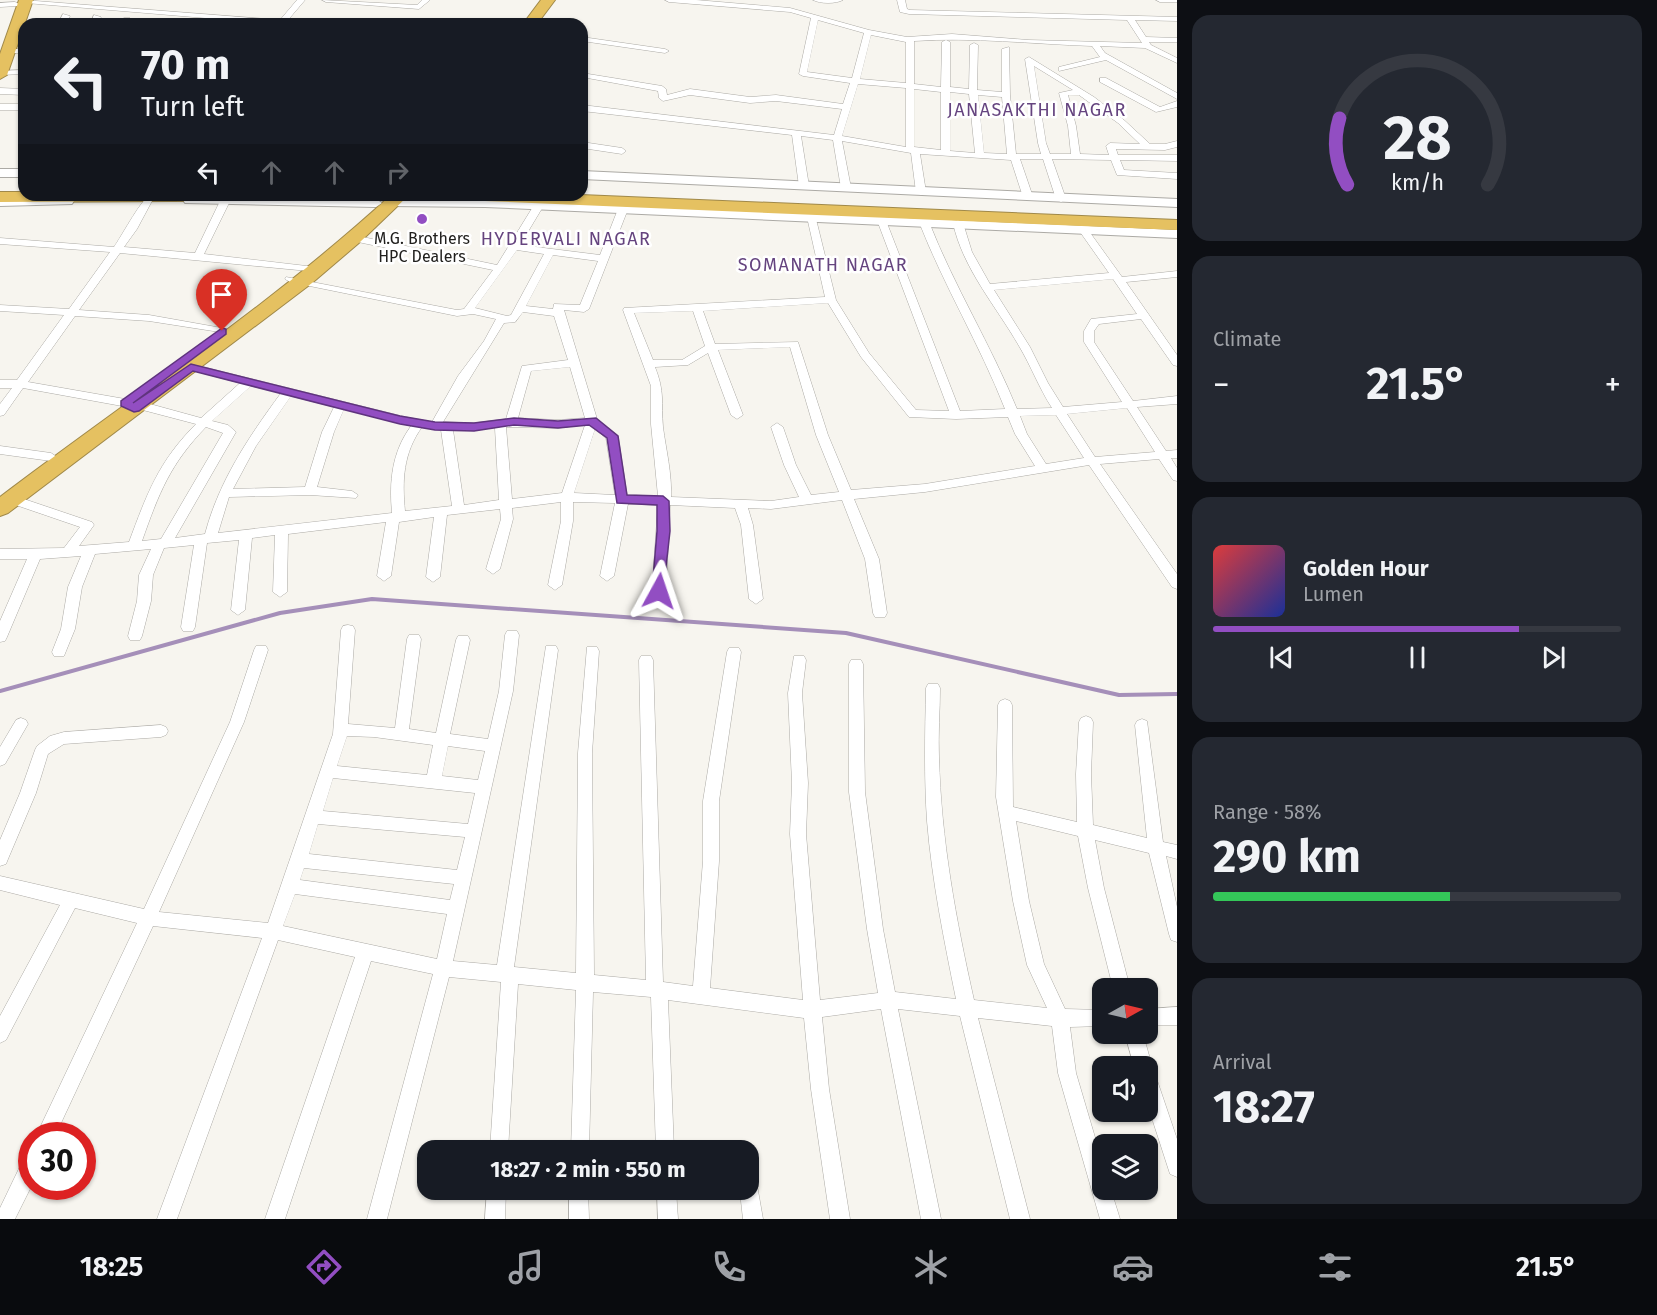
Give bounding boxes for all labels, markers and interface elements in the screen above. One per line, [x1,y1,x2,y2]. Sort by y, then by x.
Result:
text: 70 m [141,40,230,90]
icon: left [42,42,120,120]
text: Turn left [141,91,244,123]
district label: JANASAKTHI NAGAR [947,99,1127,121]
text: 28 [1383,101,1451,176]
icon: left [192,156,225,189]
icon: ahead [255,156,288,189]
icon: ahead [318,156,351,189]
icon: right [381,156,414,189]
text: km/h [1390,170,1444,196]
marker: M.G. Brothers HPC Dealers [415,212,429,226]
district label: HYDERVALI NAGAR [481,228,651,250]
place label: M.G. Brothers HPC Dealers [374,229,470,266]
district label: SOMANATH NAGAR [738,254,908,276]
pin [196,269,247,331]
icon: arrive [205,278,238,311]
text: Climate [1213,327,1281,351]
text: 21.5° [1366,357,1468,411]
text: − [1213,365,1230,405]
text: + [1605,365,1621,405]
text: Golden Hour [1303,555,1429,582]
position arrow [627,559,691,623]
text: Lumen [1303,582,1364,606]
icon: previous [1265,641,1298,674]
icon: pause [1401,641,1434,674]
icon: next [1537,641,1570,674]
text: Range · 58% [1213,800,1321,824]
text: 290 km [1213,830,1361,884]
north arrow [1092,978,1158,1044]
map controls [1092,978,1158,1200]
text: Arrival [1213,1050,1272,1074]
button: sound [1092,1056,1158,1122]
text: 18:27 [1213,1080,1315,1134]
speed limit sign: 30 [18,1122,96,1200]
button: layers [1092,1134,1158,1200]
text: 18:27 · 2 min · 550 m [490,1156,686,1183]
icon: directions [303,1246,345,1288]
icon: music [505,1246,547,1288]
icon: phone [708,1246,750,1288]
icon: climate [910,1246,952,1288]
icon: car [1112,1246,1154,1288]
icon: filters [1314,1246,1356,1288]
text: 18:25 [80,1251,143,1283]
text: 21.5° [1516,1251,1577,1283]

